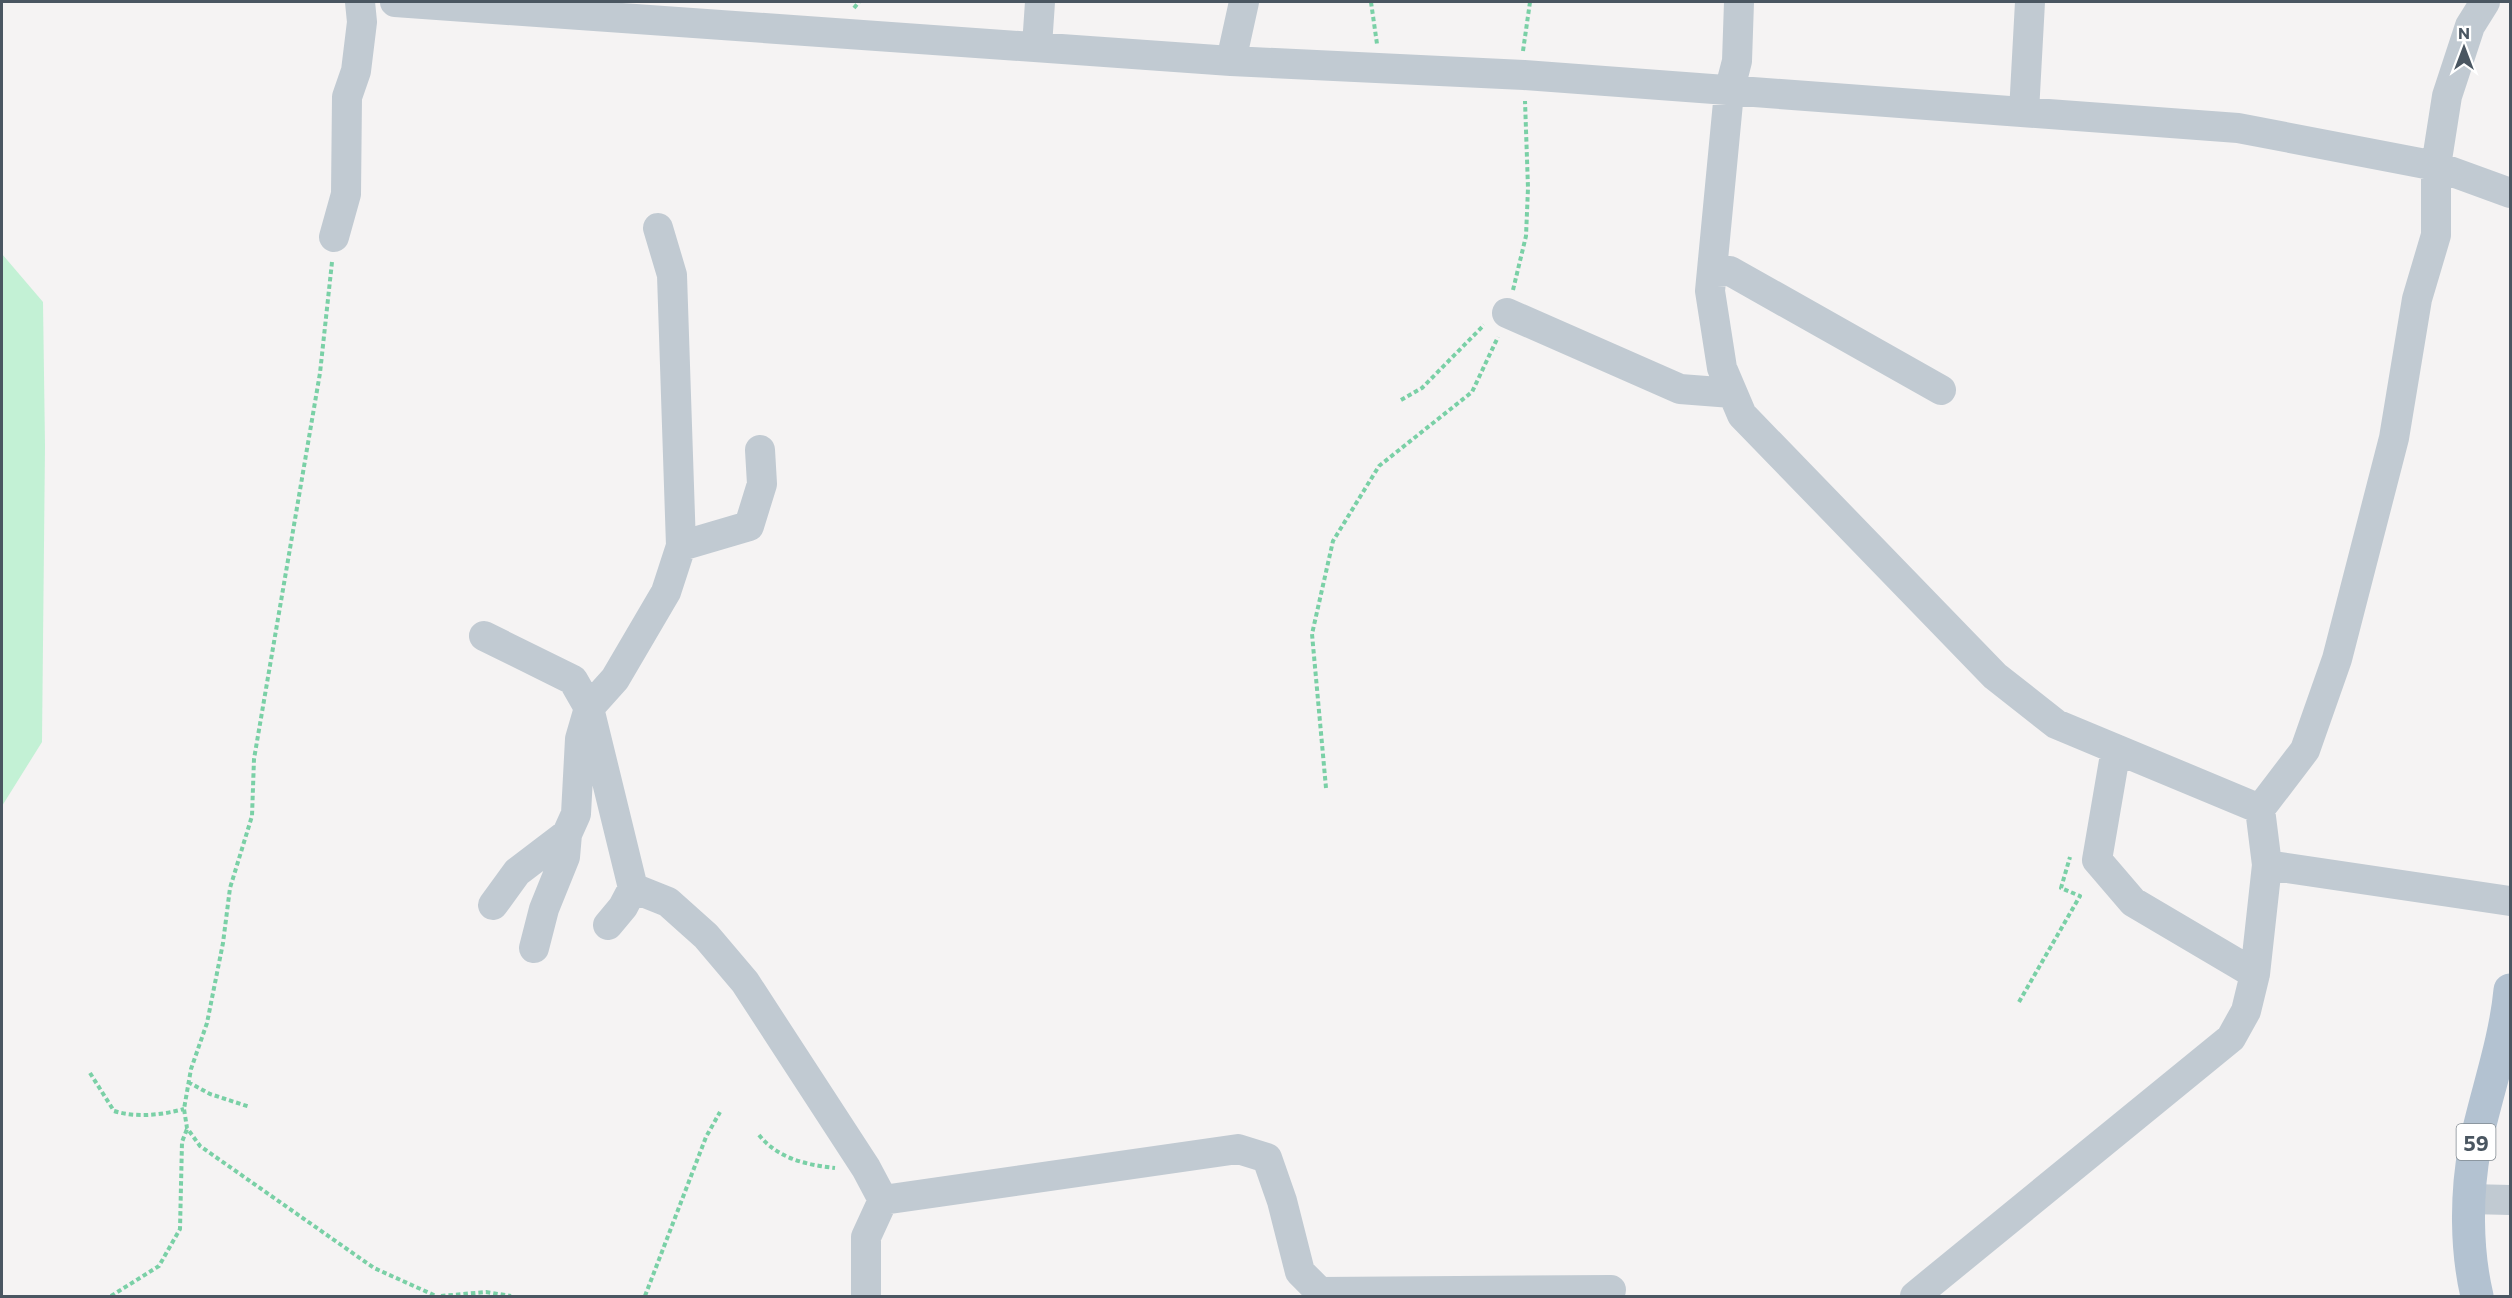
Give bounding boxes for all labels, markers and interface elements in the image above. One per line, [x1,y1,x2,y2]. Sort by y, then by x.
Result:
north arrow [2434,18,2494,78]
text: N [2458,23,2470,42]
road number: 59 [2456,1124,2496,1160]

